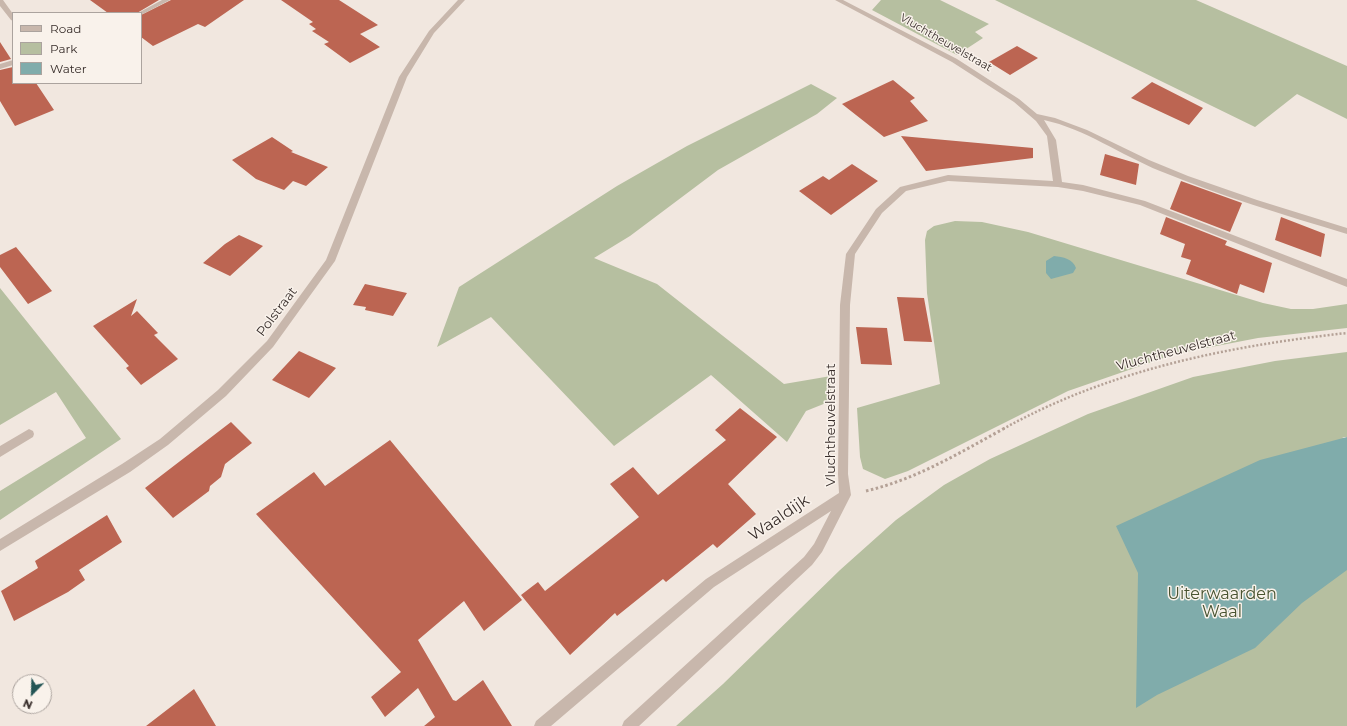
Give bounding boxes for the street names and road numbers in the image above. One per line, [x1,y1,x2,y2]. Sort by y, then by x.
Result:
street label: Vluchtheuvelstraat [898,11,994,75]
street label: Polstraat [253,284,301,340]
street label: Vluchtheuvelstraat [1115,328,1237,374]
street label: Vluchtheuvelstraat [823,364,839,486]
street label: Waaldijk [745,491,813,545]

